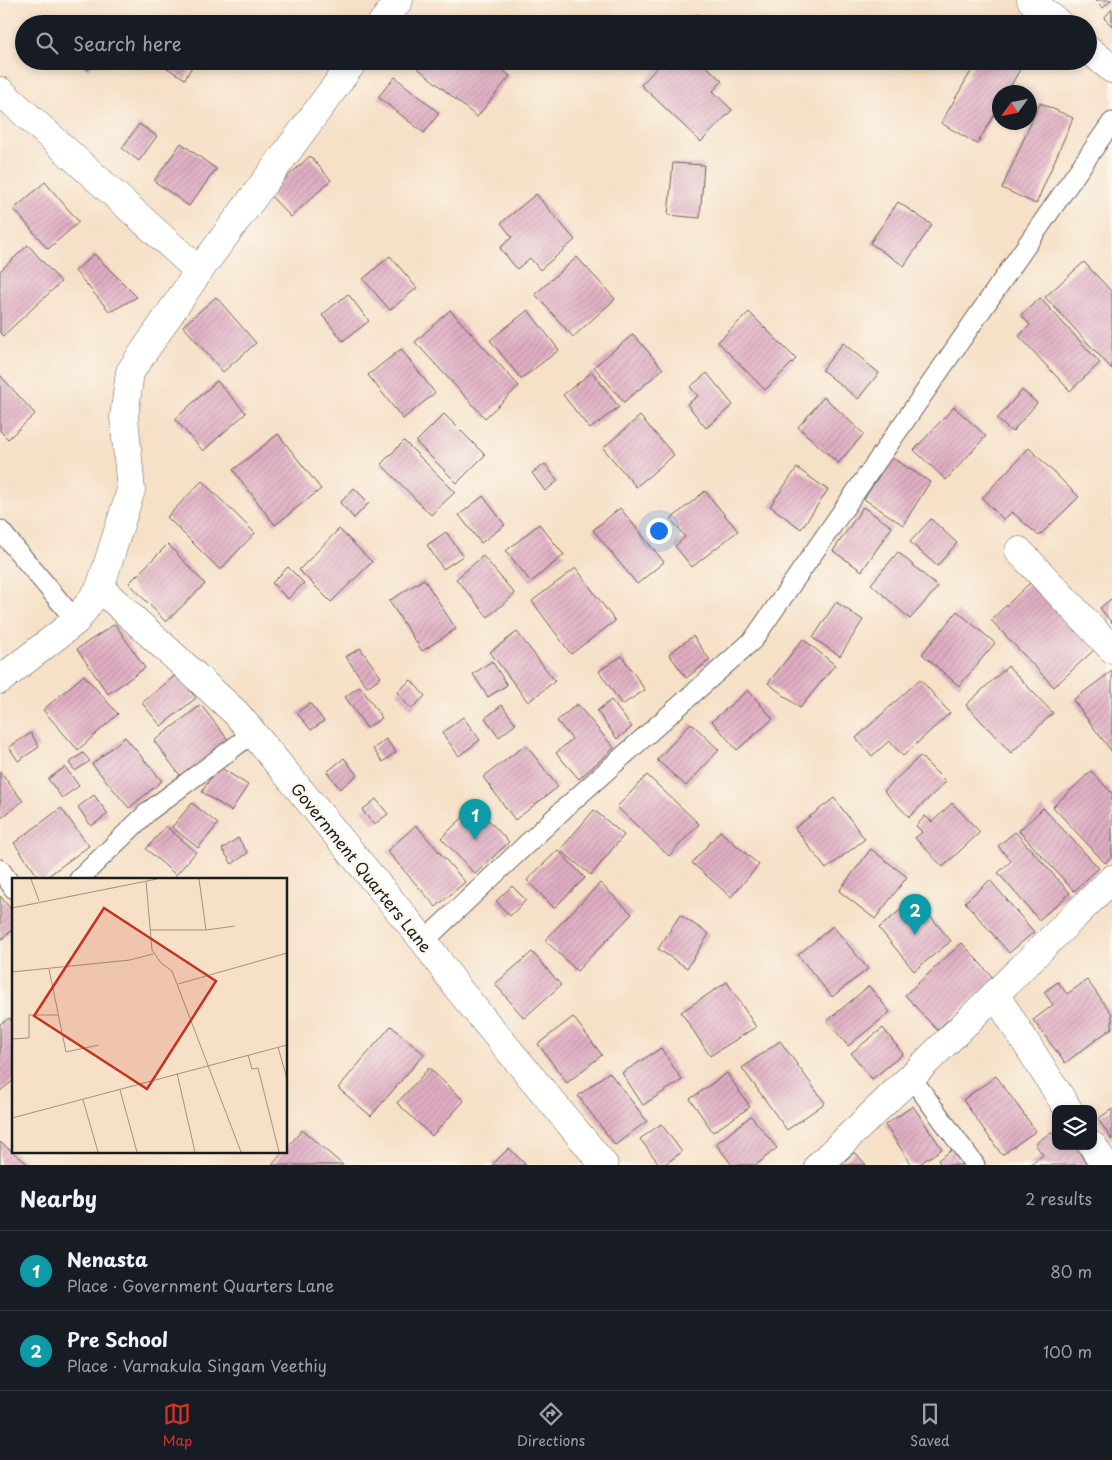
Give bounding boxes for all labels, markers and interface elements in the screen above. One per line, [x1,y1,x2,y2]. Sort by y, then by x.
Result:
search box [15,15,1097,70]
icon: search [33,29,61,57]
text: Search here [73,29,182,57]
north arrow [992,85,1037,130]
your location [646,518,672,544]
street label: Government Quarters Lane [286,777,438,957]
pin: 1 [459,799,491,840]
inset map [12,878,288,1152]
pin: 2 [899,894,931,935]
map controls [1052,1105,1097,1150]
button: layers [1052,1105,1097,1150]
text: Nearby [20,1182,97,1214]
text: 2 results [1025,1186,1092,1210]
text: Nenasta [67,1245,148,1273]
text: 1 [32,1259,40,1283]
text: 80 m [1050,1259,1092,1283]
text: Place · Government Quarters Lane [67,1273,334,1297]
text: Pre School [67,1325,168,1353]
text: 2 [30,1339,42,1363]
text: 100 m [1043,1339,1092,1363]
text: Place · Varnakula Singam Veethiy [67,1353,327,1377]
tab: Map [162,1400,192,1451]
tab: Directions [517,1400,585,1451]
tab: Saved [910,1400,950,1451]

